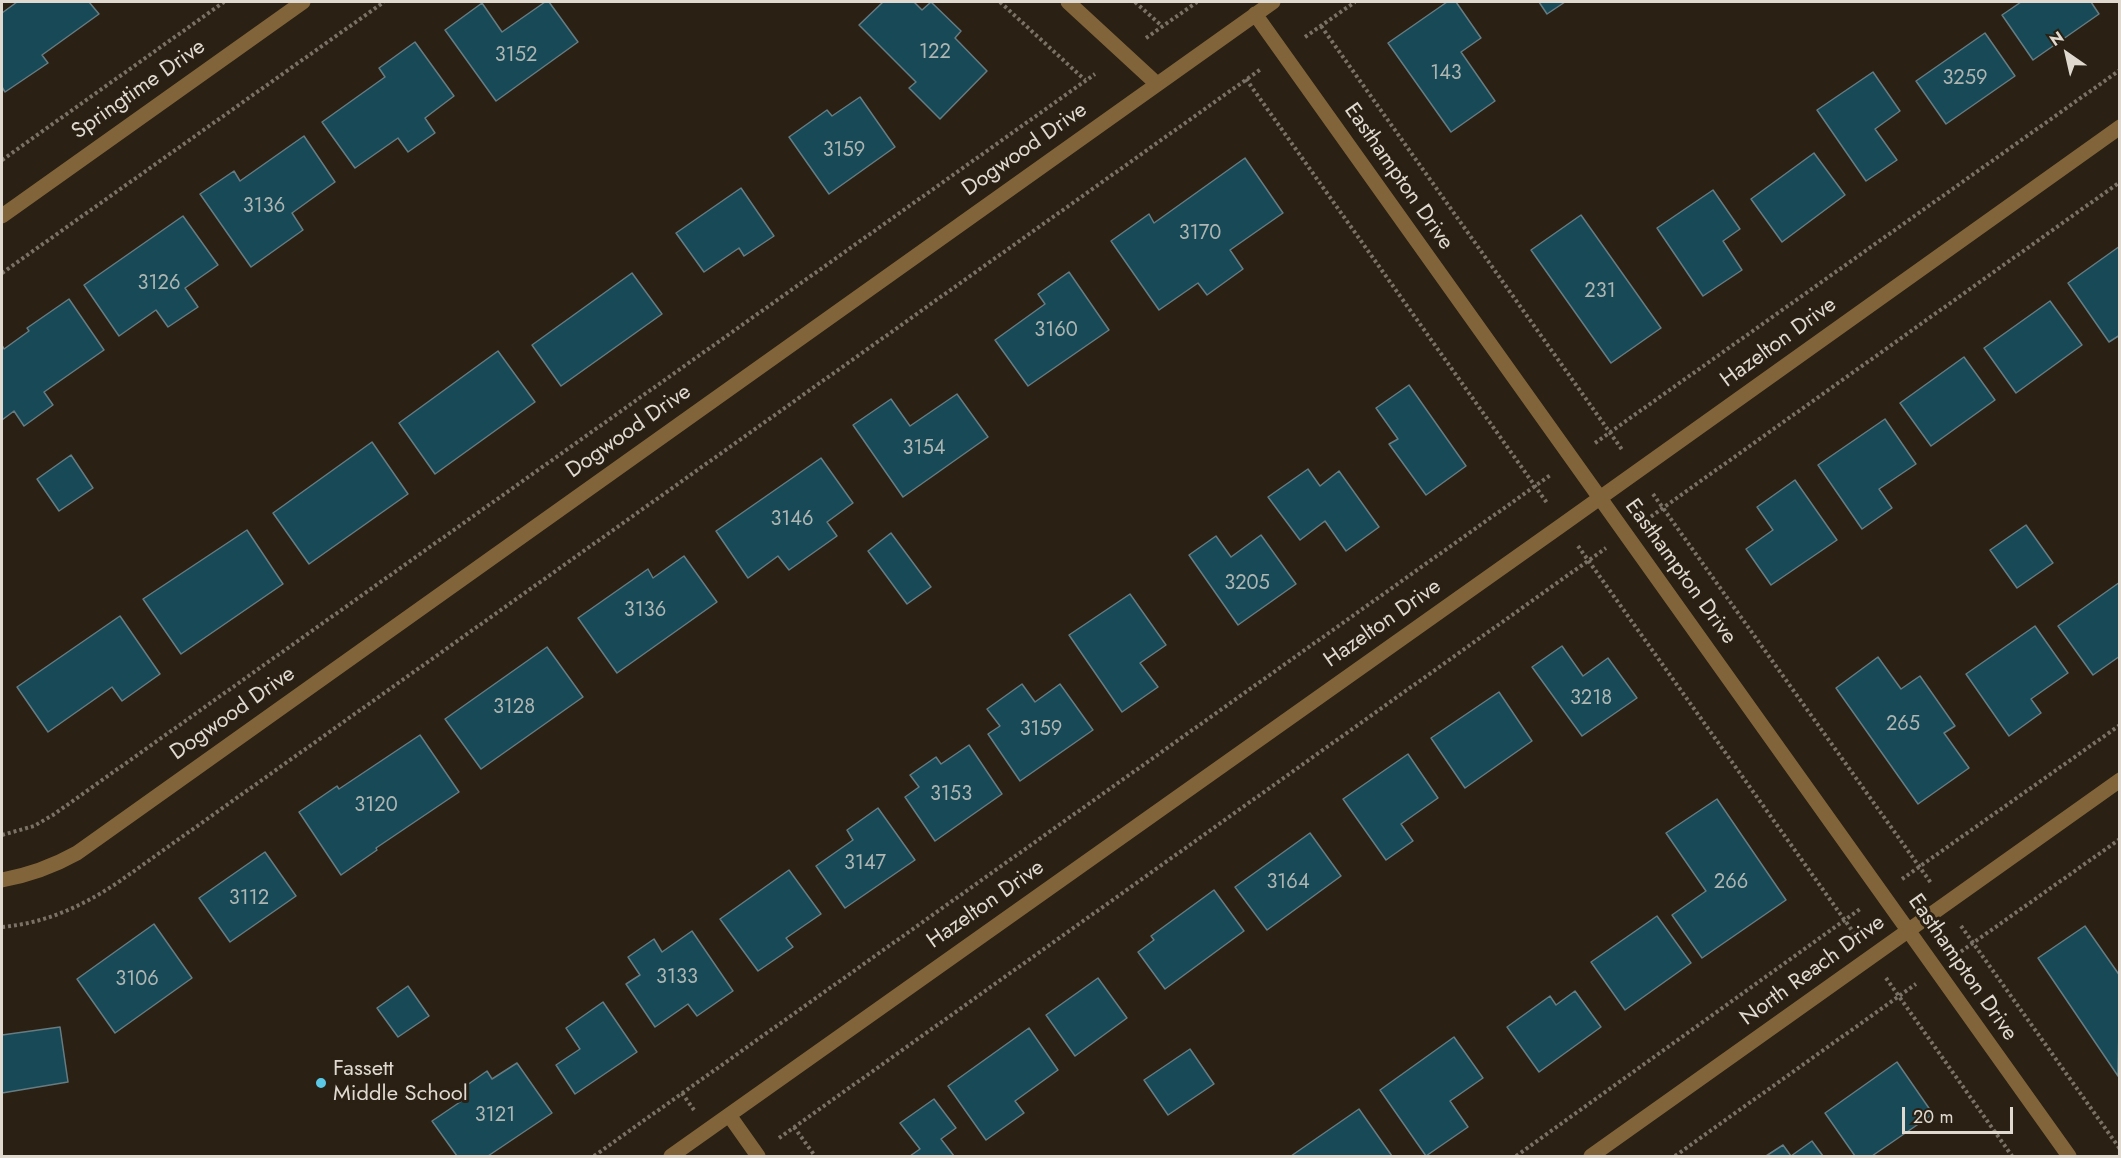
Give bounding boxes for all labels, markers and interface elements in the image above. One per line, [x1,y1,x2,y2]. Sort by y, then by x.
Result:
north arrow [2037,24,2097,84]
text: N [2045,26,2068,52]
street label: Springtime Drive [67,34,211,146]
house number: 122 [919,41,951,65]
house number: 3152 [495,44,537,68]
house number: 143 [1430,62,1462,86]
house number: 3259 [1942,67,1988,91]
street label: Dogwood Drive [958,97,1092,203]
street label: Easthampton Drive [1338,99,1458,255]
house number: 3159 [823,139,865,163]
house number: 3136 [243,195,285,219]
house number: 3170 [1179,222,1221,246]
house number: 3126 [138,272,180,296]
house number: 231 [1584,280,1616,304]
street label: Hazelton Drive [1716,292,1842,394]
house number: 3160 [1034,319,1078,343]
street label: Dogwood Drive [562,379,696,485]
house number: 3154 [903,437,945,461]
street label: Easthampton Drive [1618,494,1742,650]
house number: 3146 [770,508,814,532]
house number: 3205 [1224,572,1270,596]
street label: Hazelton Drive [1319,574,1447,674]
house number: 3136 [624,599,666,623]
street label: Dogwood Drive [166,661,300,767]
house number: 3218 [1570,687,1612,711]
house number: 3128 [493,696,535,720]
house number: 265 [1886,713,1920,737]
house number: 3159 [1020,718,1062,742]
house number: 3153 [930,783,972,807]
house number: 3120 [354,794,398,818]
house number: 3147 [844,852,886,876]
street label: Hazelton Drive [922,855,1050,955]
house number: 3164 [1266,871,1310,895]
house number: 266 [1714,871,1748,895]
house number: 3112 [229,887,269,911]
street label: Easthampton Drive [1902,890,2022,1046]
street label: North Reach Drive [1736,910,1890,1032]
house number: 3133 [656,966,698,990]
house number: 3106 [115,968,159,992]
place label: Fassett Middle School [333,1057,468,1108]
marker: Fassett Middle School [314,1076,328,1090]
scale bar [1905,1095,2016,1133]
house number: 3121 [475,1104,515,1128]
text: 20 m [1913,1104,1953,1130]

